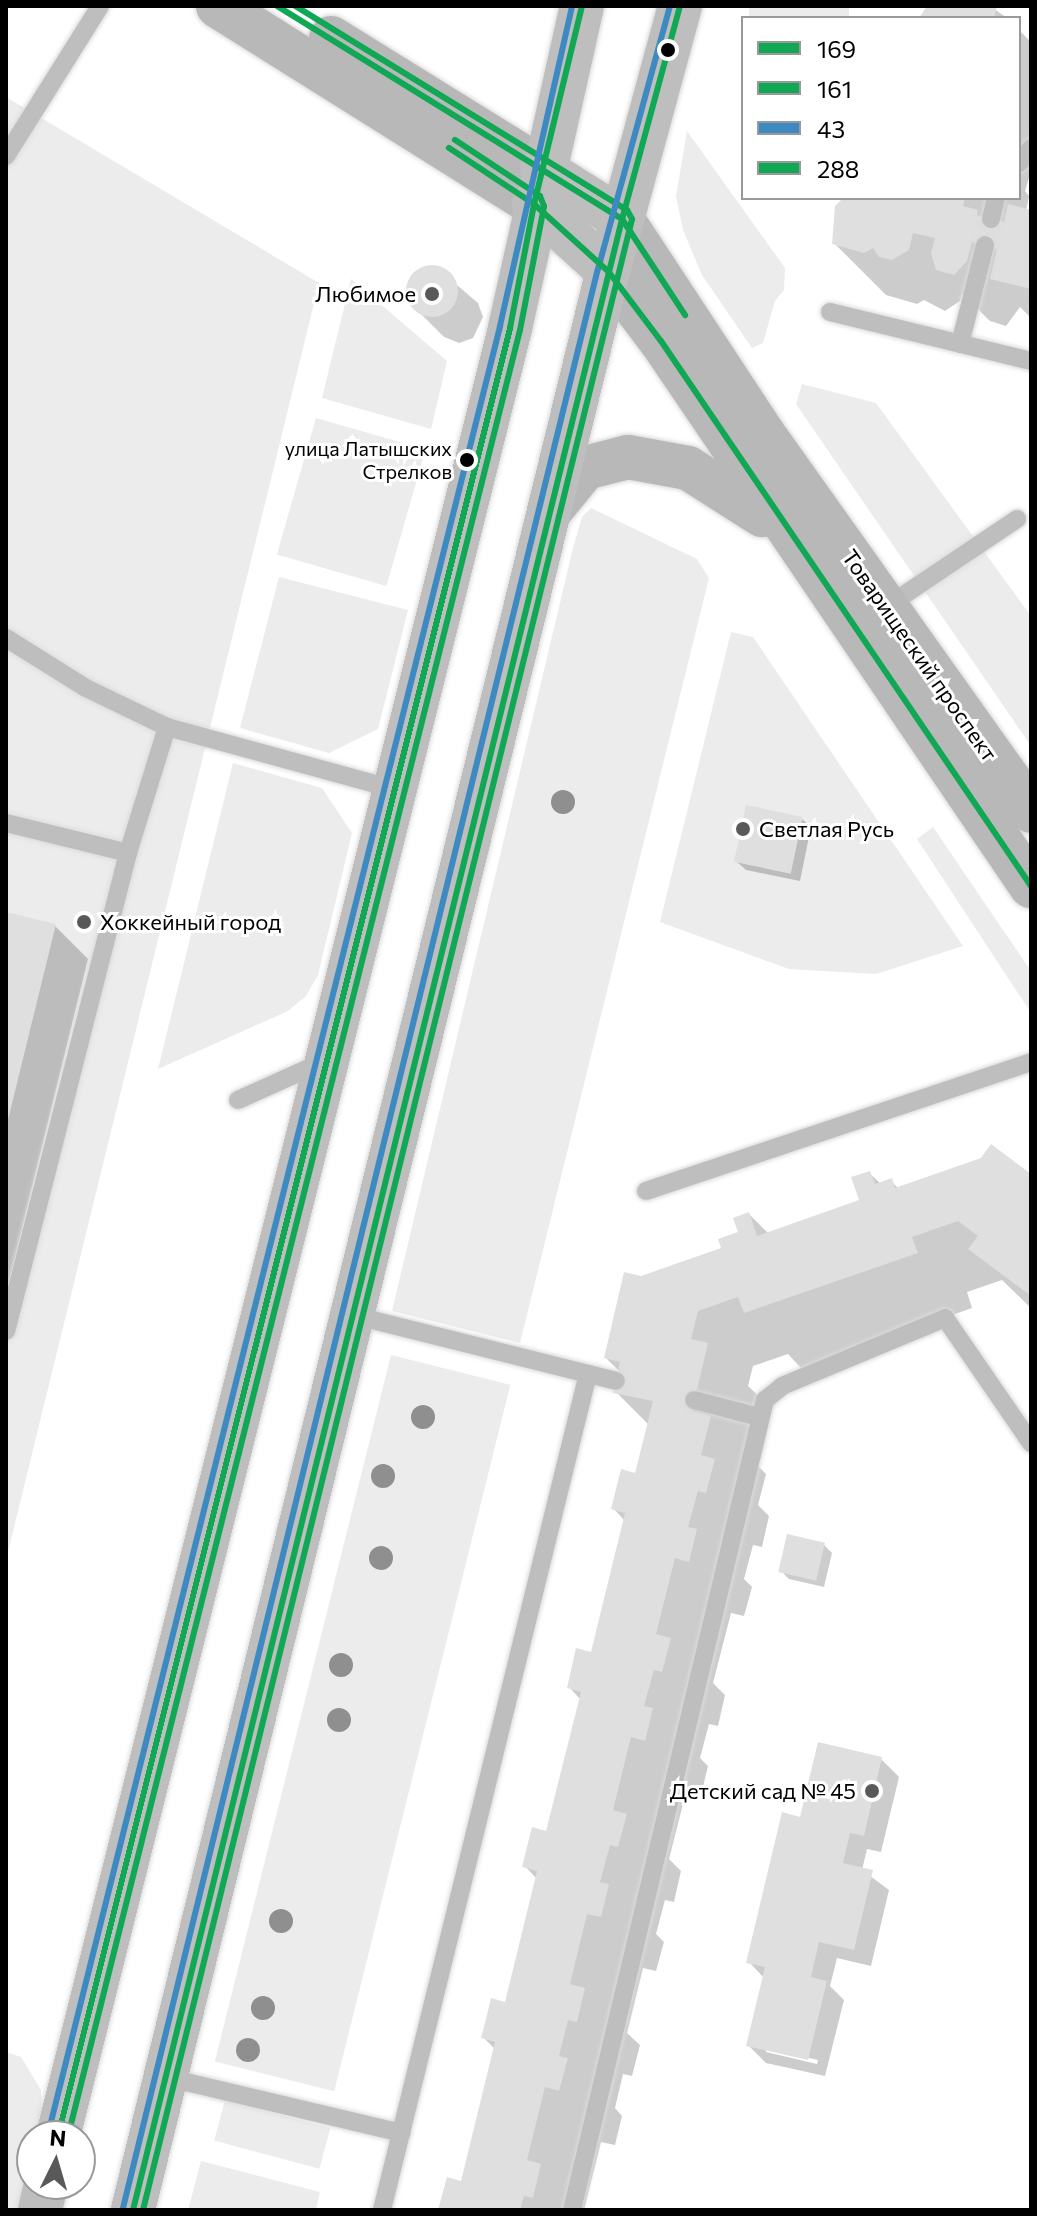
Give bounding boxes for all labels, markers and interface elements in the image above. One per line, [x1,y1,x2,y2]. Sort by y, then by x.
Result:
legend [741,16,1021,200]
text: 169 [817,34,856,63]
unlabelled marker [660,42,676,58]
text: 161 [817,74,852,103]
text: 43 [817,114,845,143]
text: 288 [817,154,859,183]
place label: Любимое [315,281,416,307]
marker: Любимое [423,285,441,303]
place label: улица Латышских Стрелков [285,436,452,483]
marker: улица Латышских Стрелков [459,452,475,468]
street label: Товарищеский проспект [837,544,1003,766]
place label: Светлая Русь [759,816,894,842]
marker: Светлая Русь [734,820,752,838]
place label: Хоккейный город [100,909,281,935]
marker: Хоккейный город [75,913,93,931]
place label: Детский сад № 45 [670,1778,856,1804]
marker: Детский сад № 45 [863,1782,881,1800]
north arrow [16,2120,96,2200]
text: N [49,2123,67,2152]

